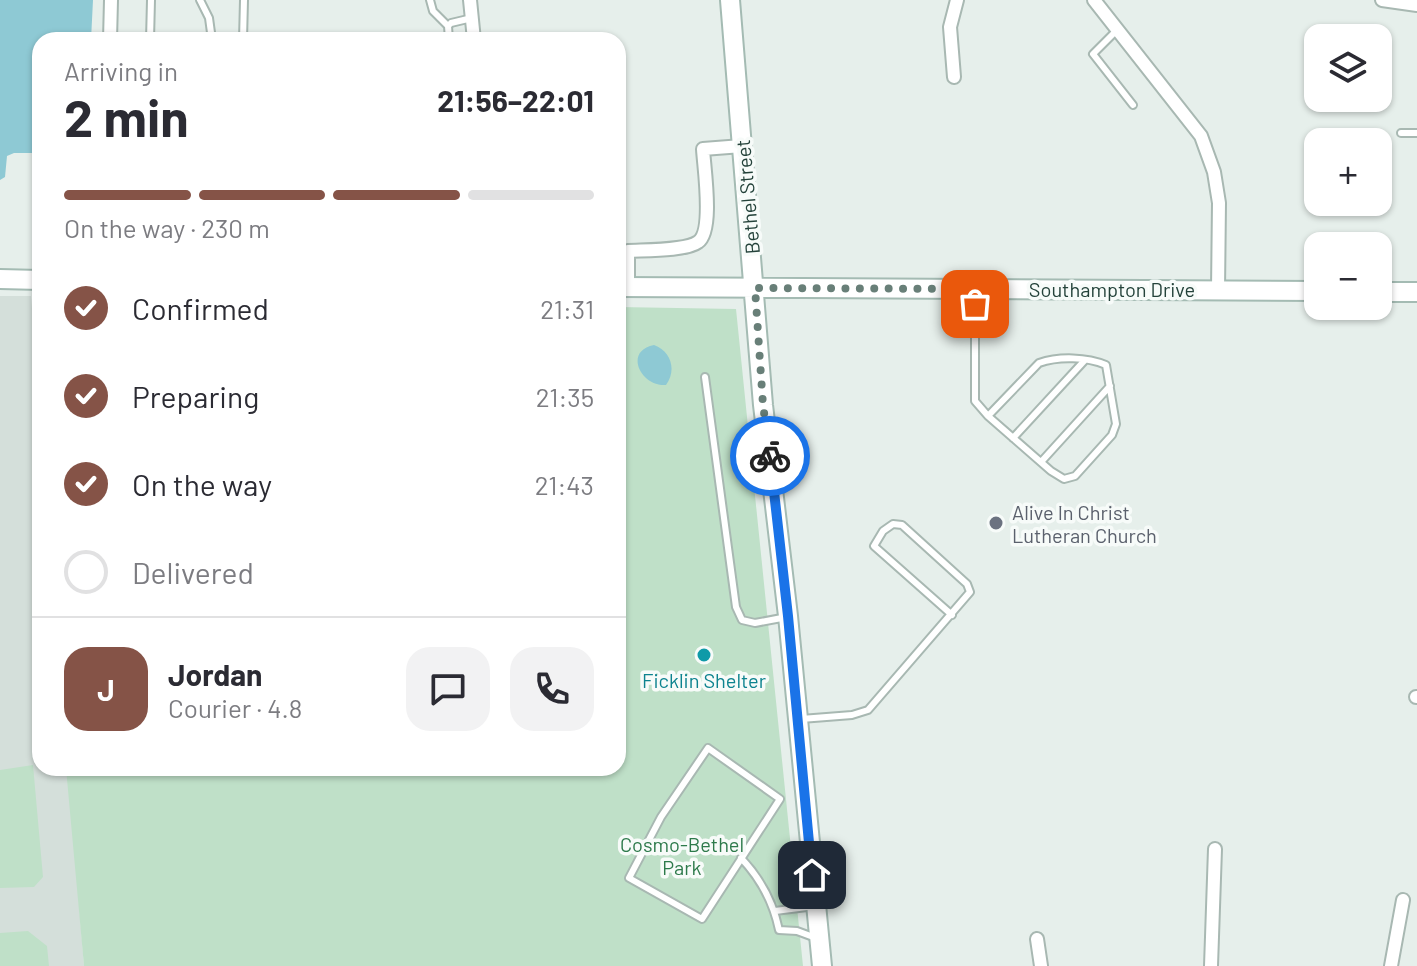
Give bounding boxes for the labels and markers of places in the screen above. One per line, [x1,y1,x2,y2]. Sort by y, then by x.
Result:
pin [941,270,1009,338]
place label: Alive In Christ Lutheran Church [1012,500,1157,547]
marker: Alive In Christ Lutheran Church [987,514,1005,532]
marker: Ficklin Shelter [695,646,713,664]
place label: Ficklin Shelter [642,668,766,692]
pin [778,841,846,909]

